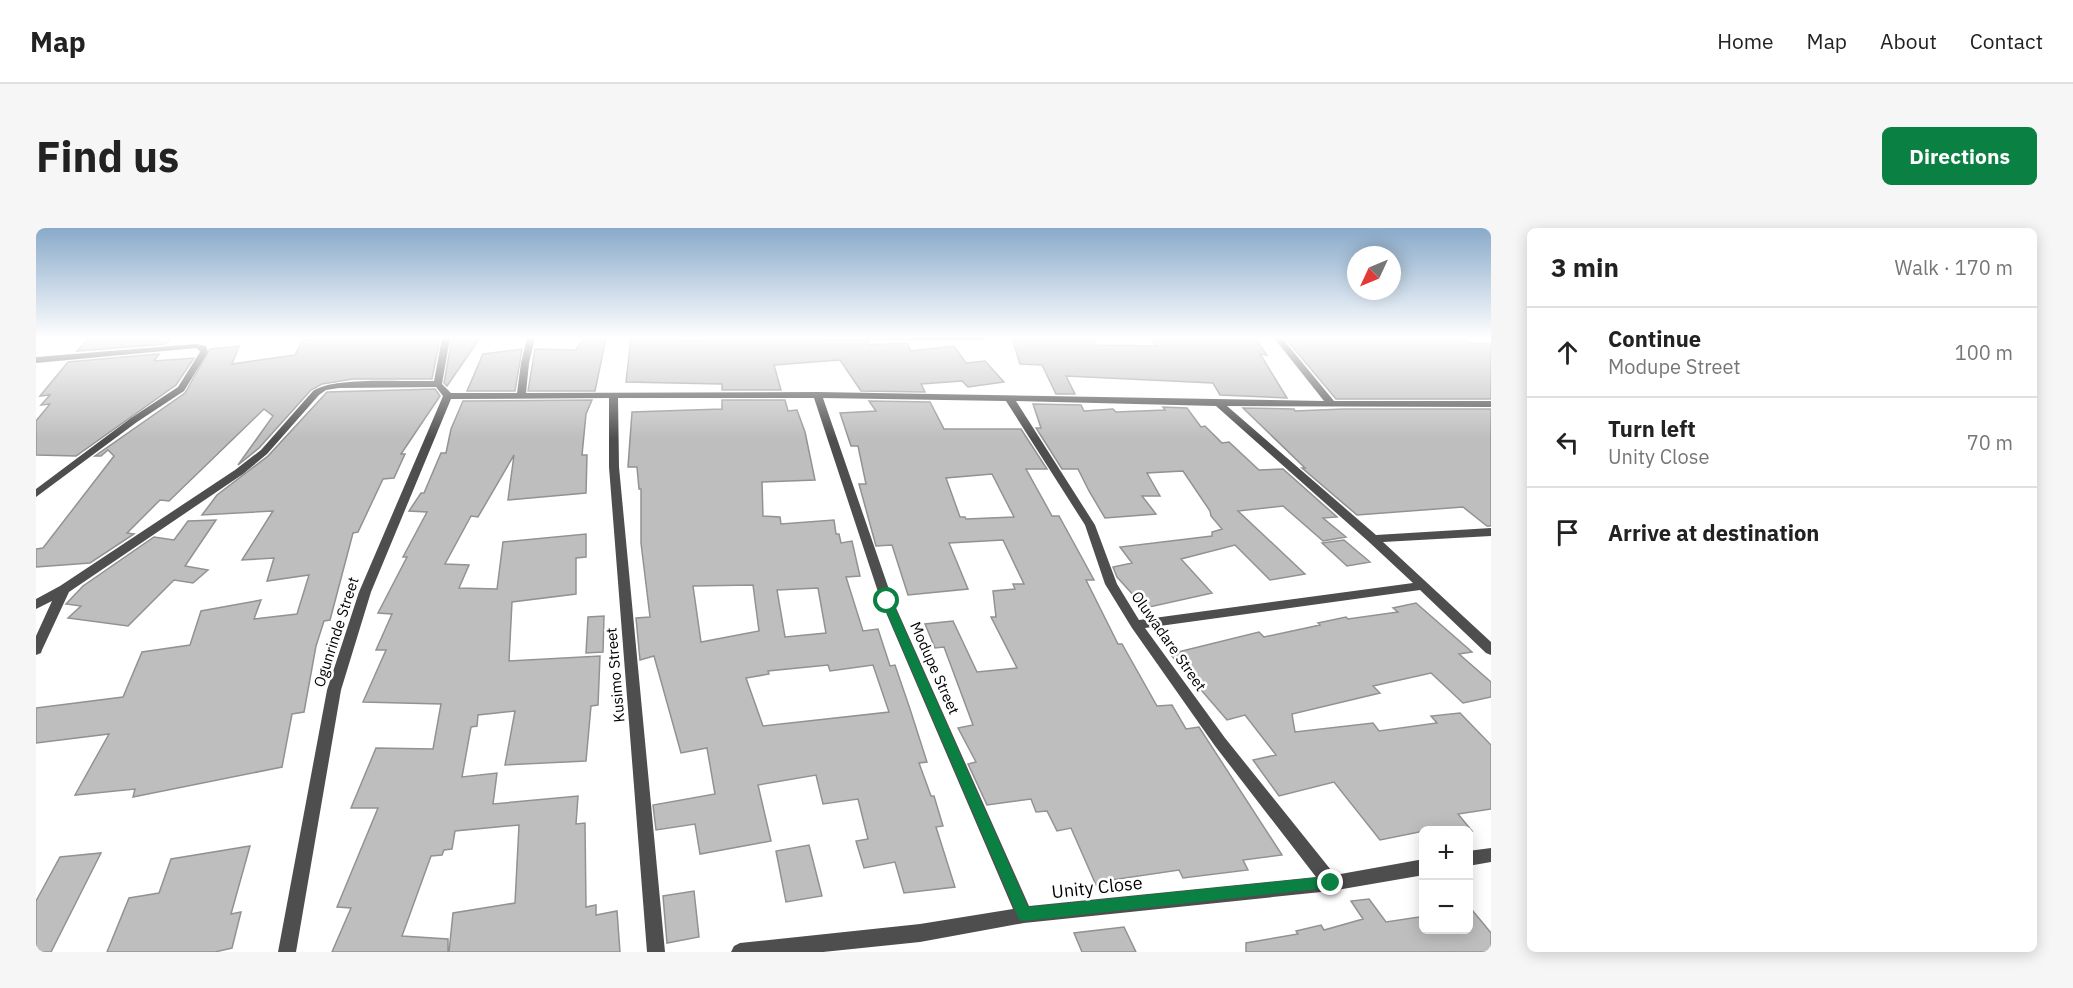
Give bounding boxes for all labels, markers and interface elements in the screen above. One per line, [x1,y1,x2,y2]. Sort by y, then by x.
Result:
text: Map [30,23,86,60]
text: Home [1717,27,1774,55]
text: Map [1807,27,1847,55]
text: About [1880,27,1937,55]
text: Contact [1970,27,2043,55]
button: Directions [1882,127,2037,185]
text: Find us [36,129,179,184]
north arrow [1347,246,1401,300]
text: 3 min [1551,250,1619,284]
text: Walk · 170 m [1895,254,2013,281]
text: Continue [1608,324,1701,353]
icon: ahead [1551,336,1584,369]
text: 100 m [1955,339,2013,366]
text: Modupe Street [1608,353,1741,380]
text: Turn left [1608,414,1696,443]
icon: left [1551,426,1584,459]
text: 70 m [1967,429,2013,456]
text: Unity Close [1608,443,1709,470]
icon: arrive [1551,516,1584,549]
text: Arrive at destination [1608,518,1819,547]
street label: Ogunrinde Street [309,574,363,690]
route start [873,587,899,613]
street label: Oluwadare Street [1127,587,1211,695]
street label: Modupe Street [906,619,964,717]
street label: Kusimo Street [601,627,629,723]
map controls [1419,826,1473,934]
button: + [1419,826,1473,880]
route end [1317,869,1343,895]
street label: Unity Close [1050,871,1144,903]
button: − [1419,880,1473,934]

